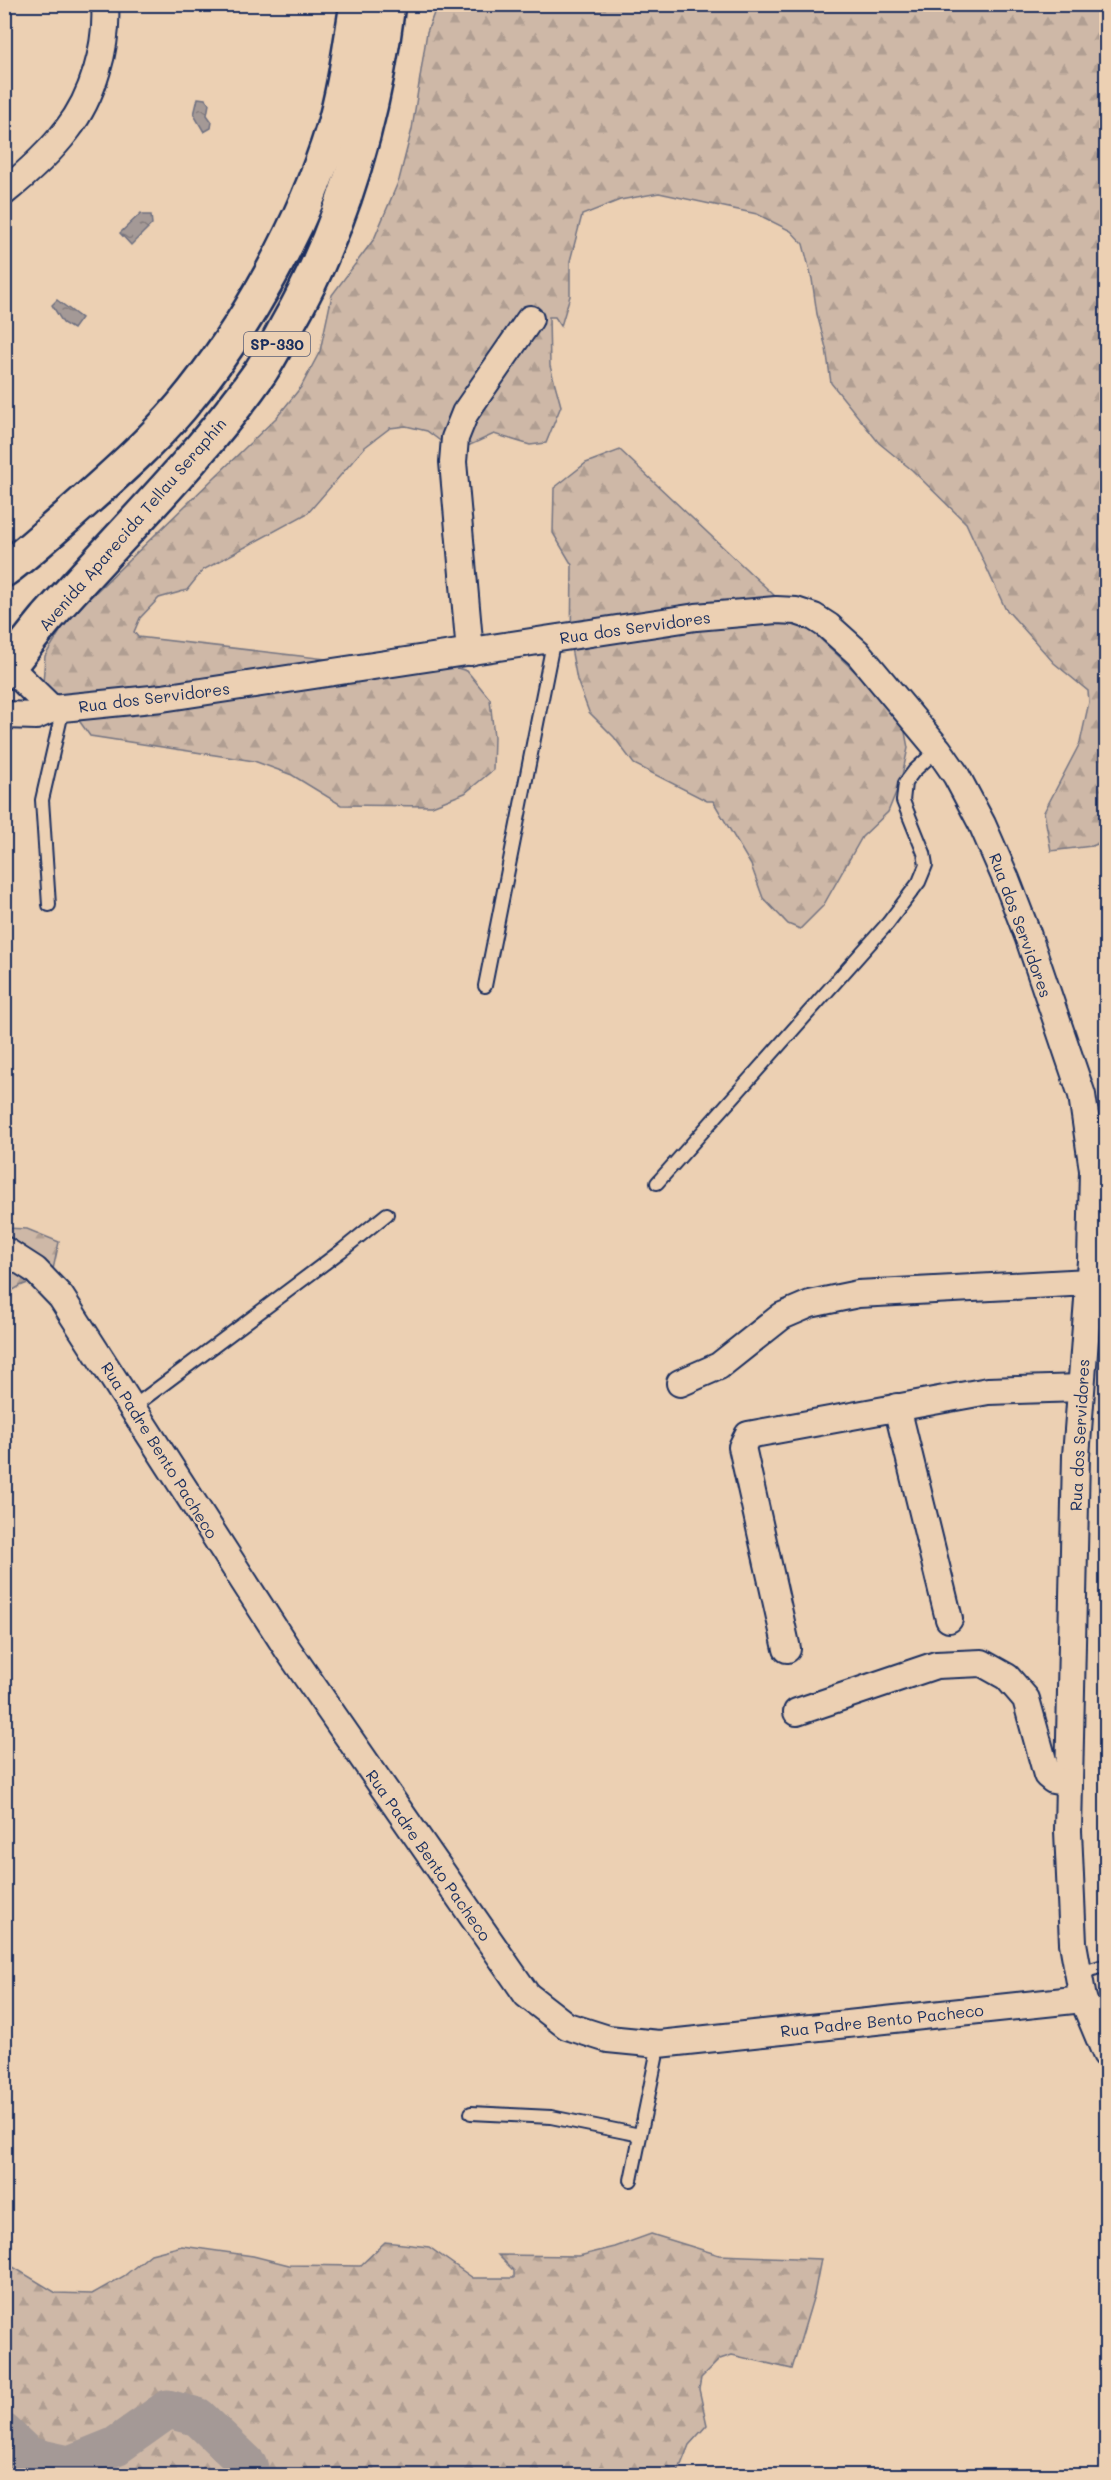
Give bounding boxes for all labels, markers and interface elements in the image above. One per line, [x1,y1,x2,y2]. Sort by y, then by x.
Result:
road number: SP-330 [244,332,310,356]
street label: Avenida Aparecida Tellau Seraphin [34,413,230,635]
street label: Rua dos Servidores [558,606,712,648]
street label: Rua dos Servidores [77,677,231,717]
street label: Rua dos Servidores [985,850,1057,1000]
street label: Rua Padre Bento Pacheco [97,1358,223,1542]
street label: Rua dos Servidores [1065,1358,1093,1512]
street label: Rua Padre Bento Pacheco [362,1765,496,1945]
street label: Rua Padre Bento Pacheco [779,1999,985,2041]

